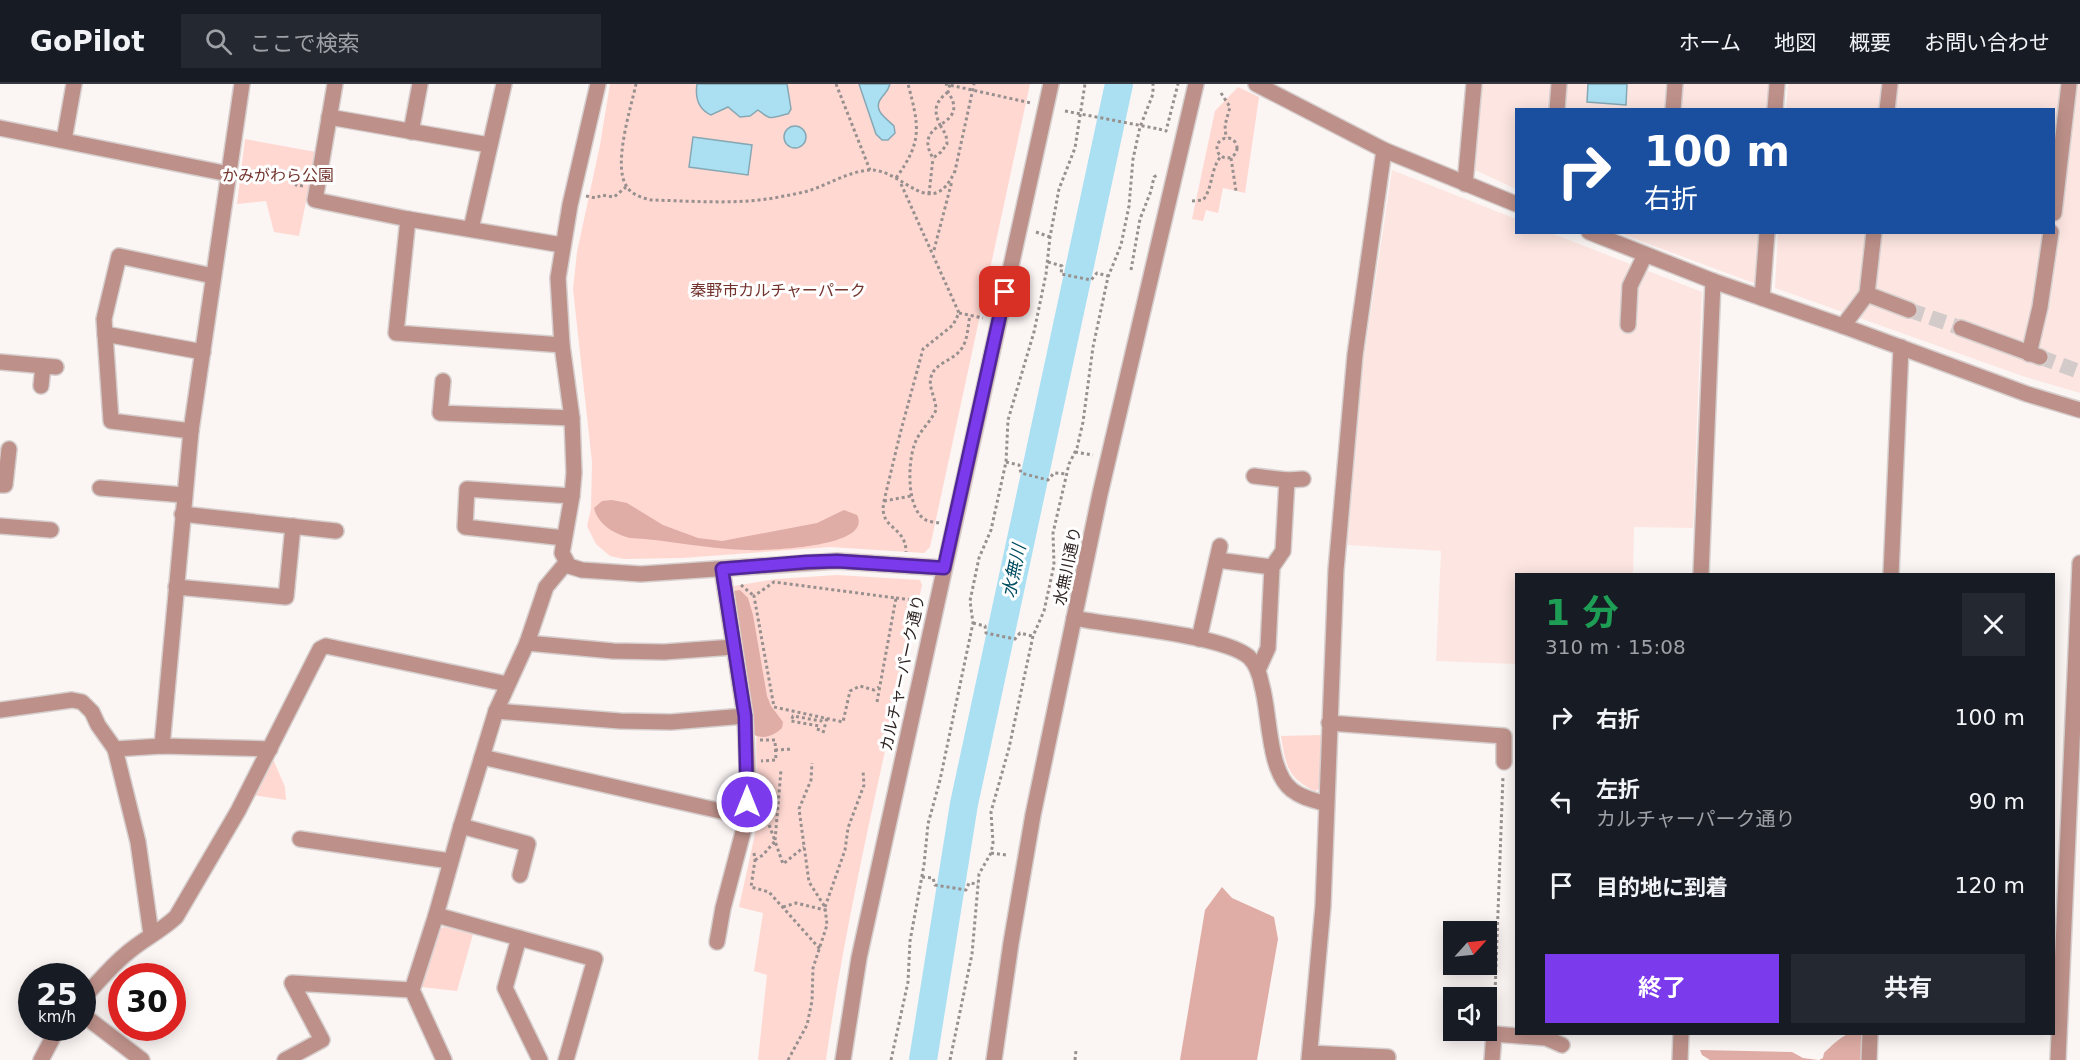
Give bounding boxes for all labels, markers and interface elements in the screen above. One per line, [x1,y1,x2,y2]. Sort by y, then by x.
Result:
search box [181,14,601,68]
text: GoPilot [30,25,145,58]
icon: search [202,25,235,58]
text: ここで検索 [250,31,360,56]
text: ホーム [1679,31,1741,55]
text: 地図 [1774,31,1816,55]
text: 概要 [1849,31,1891,55]
text: お問い合わせ [1924,31,2050,55]
text: 100 m [1644,127,1790,176]
icon: right [1545,132,1623,210]
park label: かみがわら公園 [222,166,334,185]
text: 右折 [1644,183,1698,214]
pin [979,266,1030,317]
icon: arrive [988,275,1021,308]
park label: 秦野市カルチャーパーク [690,281,866,300]
street label: 水無川通り [1050,525,1085,607]
water label: 水無川 [998,540,1030,599]
text: 1 分 [1545,592,1619,633]
street label: カルチャーパーク通り [877,593,928,753]
button: close [1962,593,2025,656]
text: 310 m · 15:08 [1545,635,1686,659]
icon: right [1545,701,1578,734]
text: 100 m [1955,705,2025,730]
text: 右折 [1596,707,1640,732]
position arrow [715,770,779,834]
text: 左折 [1596,777,1640,802]
icon: left [1545,785,1578,818]
text: 90 m [1969,789,2025,814]
text: カルチャーパーク通り [1596,807,1796,831]
icon: arrive [1545,869,1578,902]
text: 120 m [1955,873,2025,898]
text: 目的地に到着 [1596,875,1728,900]
north arrow [1443,921,1497,975]
map controls [1443,921,1497,1041]
button: 終了 [1545,954,1779,1023]
button: 共有 [1791,954,2025,1023]
speed limit sign: 30 [108,963,186,1041]
text: 25 [36,977,78,1012]
button: sound [1443,987,1497,1041]
text: km/h [38,1008,76,1026]

